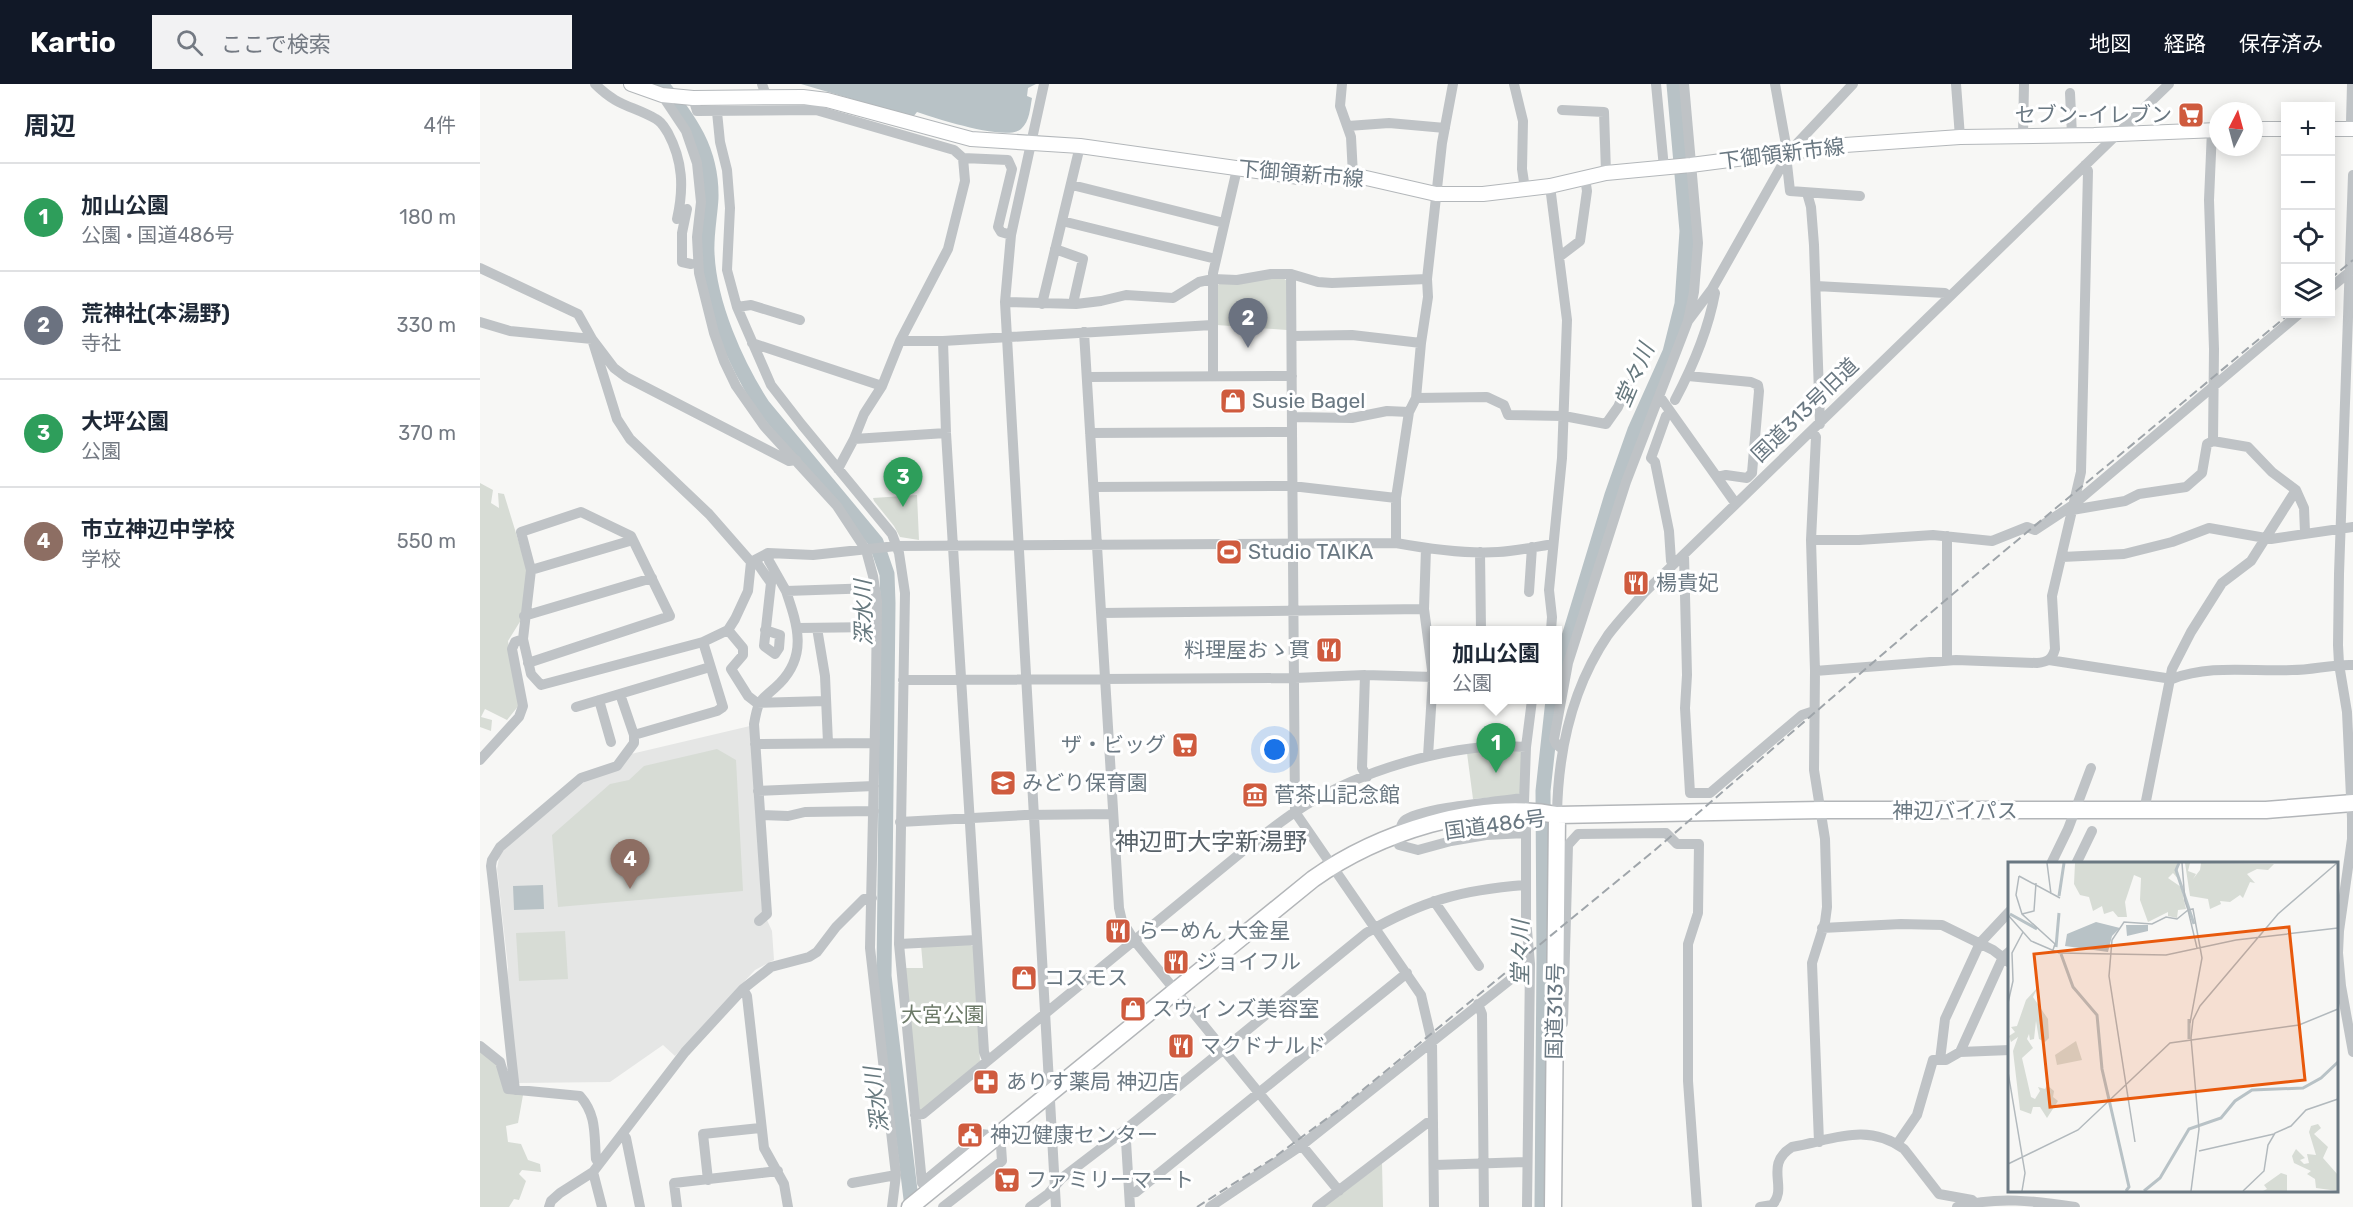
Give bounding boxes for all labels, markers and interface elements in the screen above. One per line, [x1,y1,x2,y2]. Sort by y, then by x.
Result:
search box [152,15,572,69]
text: Kartio [30,26,116,59]
icon: search [173,26,206,59]
text: ここで検索 [221,31,331,58]
text: 地図 [2089,31,2131,56]
text: 経路 [2164,31,2206,56]
text: 保存済み [2239,31,2323,56]
supermarket icon: セブン-イレブン [2176,100,2206,130]
place label: セブン-イレブン [2015,102,2172,127]
north arrow [2209,102,2263,156]
map controls [2281,102,2335,318]
button: + [2281,102,2335,156]
text: 周辺 [24,111,76,142]
text: 4件 [424,113,456,137]
street label: 下御領新市線 [1718,133,1846,174]
street label: 下御領新市線 [1237,156,1365,191]
button: − [2281,156,2335,210]
text: 加山公園 [81,192,169,219]
text: 1 [39,205,48,229]
text: 180 m [399,205,456,229]
button: locate [2281,210,2335,264]
text: 公園 · 国道486号 [81,223,235,247]
button: layers [2281,264,2335,318]
pin: 2 [1228,298,1268,348]
text: 荒神社(本湯野) [81,300,230,327]
text: 2 [37,313,50,337]
text: 330 m [397,313,456,337]
text: 寺社 [81,331,121,355]
water label: 堂々川 [1609,338,1661,411]
street label: 国道313号旧道 [1746,352,1863,467]
shop icon: Susie Bagel [1218,386,1248,416]
place label: Susie Bagel [1252,388,1365,413]
text: 大坪公園 [81,408,169,435]
text: 3 [37,421,50,445]
text: 370 m [398,421,456,445]
text: 公園 [81,439,121,463]
pin: 3 [884,458,922,507]
text: 市立神辺中学校 [81,516,235,543]
text: 4 [37,529,50,553]
text: 550 m [397,529,456,553]
sports icon: Studio TAIKA [1214,537,1244,567]
place label: Studio TAIKA [1248,539,1373,564]
text: 学校 [81,547,121,571]
restaurant icon: 楊貴妃 [1621,568,1651,598]
place label: 楊貴妃 [1656,570,1719,595]
water label: 深水川 [849,578,878,646]
popup [1430,626,1562,704]
restaurant icon: 料理屋おゝ貫 [1314,635,1344,665]
place label: 料理屋おゝ貫 [1184,637,1310,662]
text: 加山公園 [1452,640,1540,667]
text: 公園 [1452,671,1492,695]
pin: 1 [1476,724,1516,773]
supermarket icon: ザ・ビッグ [1170,730,1200,760]
place label: ザ・ビッグ [1061,732,1166,757]
your location [1260,735,1289,764]
school or university icon: みどり保育園 [988,768,1018,798]
place label: みどり保育園 [1022,770,1148,795]
museum icon: 菅茶山記念館 [1240,780,1270,810]
place label: 菅茶山記念館 [1274,782,1400,807]
street label: 神辺バイパス [1892,798,2018,823]
street label: 国道486号 [1443,805,1547,844]
district label: 神辺町大字新湯野 [1115,828,1307,856]
pin: 4 [610,840,650,889]
inset map [2008,862,2338,1192]
restaurant icon: らーめん 大金星 [1103,916,1133,946]
place label: らーめん 大金星 [1138,918,1290,943]
water label: 堂々川 [1507,918,1534,986]
restaurant icon: ジョイフル [1161,947,1191,977]
place label: ジョイフル [1196,949,1301,974]
street label: 国道313号 [1541,962,1568,1060]
shop icon: コスモス [1009,963,1039,993]
place label: コスモス [1044,965,1128,990]
shop icon: スウィンズ美容室 [1118,994,1148,1024]
place label: スウィンズ美容室 [1152,996,1320,1021]
park label: 大宮公園 [901,1002,985,1027]
restaurant icon: マクドナルド [1166,1031,1196,1061]
place label: マクドナルド [1200,1033,1326,1058]
water label: 深水川 [859,1064,894,1134]
pharmacy icon: ありす薬局 神辺店 [971,1067,1001,1097]
place label: ありす薬局 神辺店 [1006,1069,1179,1094]
public building icon: 神辺健康センター [955,1120,985,1150]
place label: 神辺健康センター [990,1122,1158,1147]
supermarket icon: ファミリーマート [992,1165,1022,1195]
place label: ファミリーマート [1026,1167,1194,1192]

